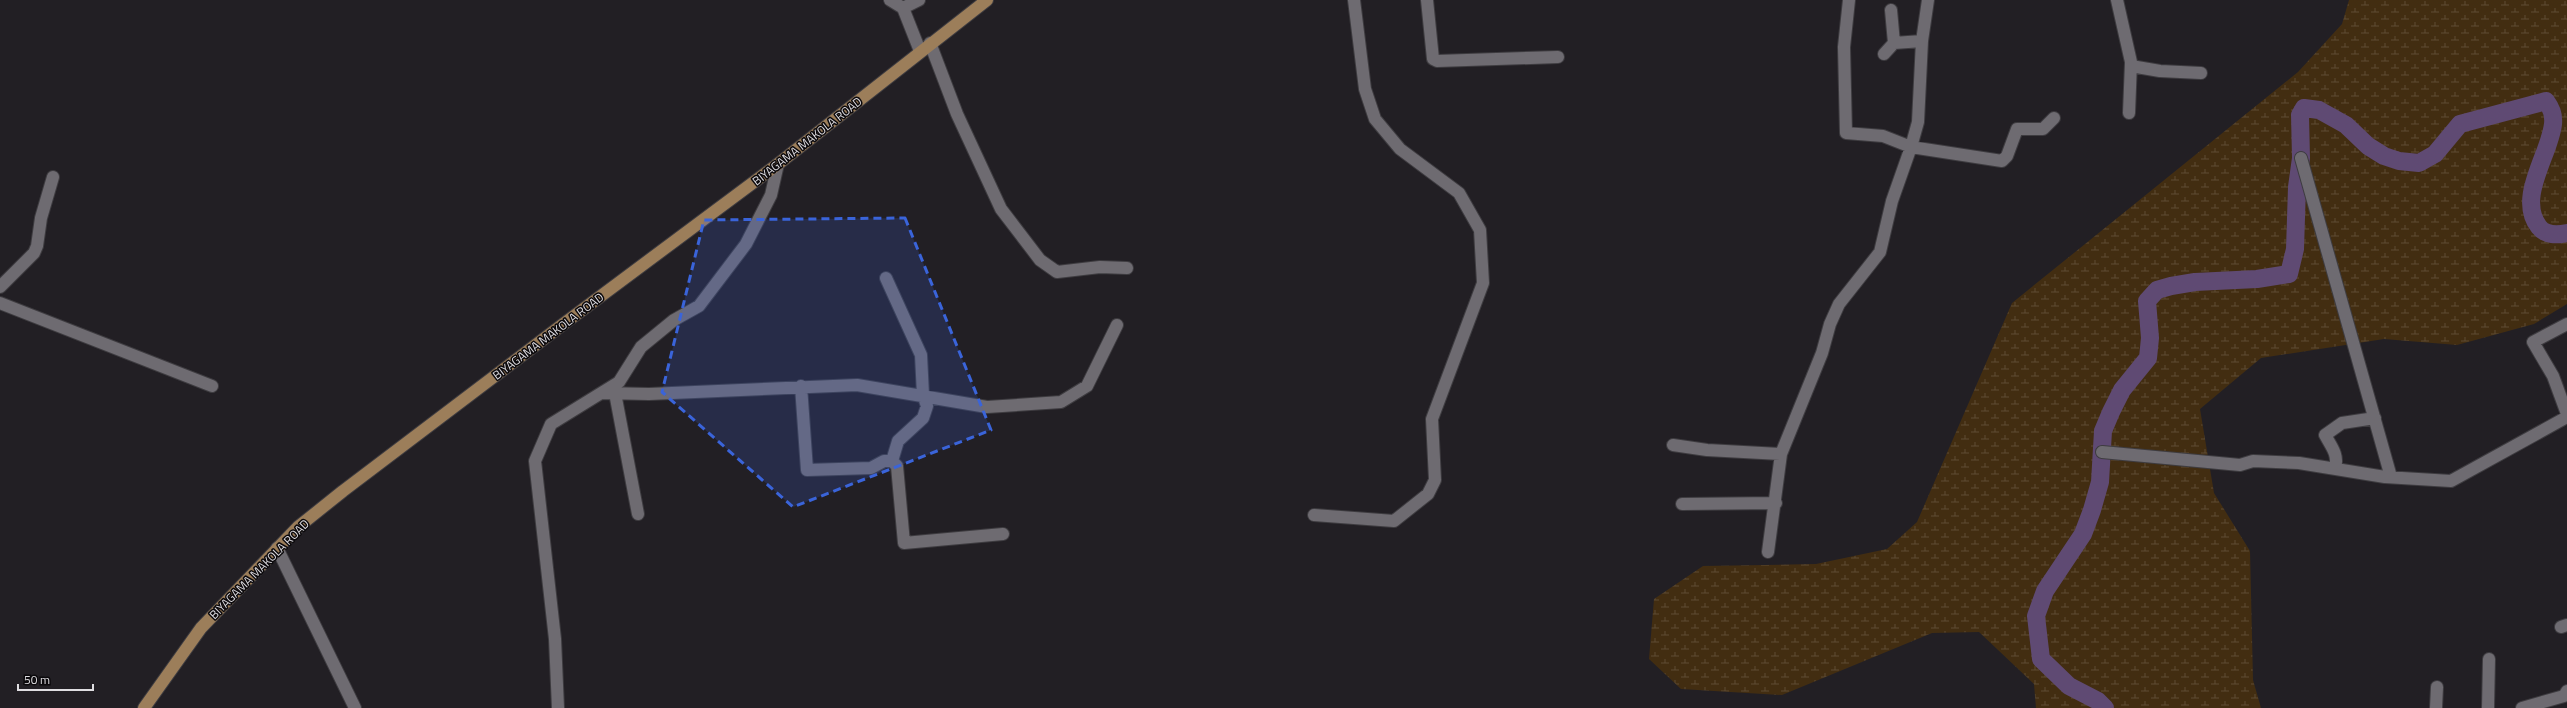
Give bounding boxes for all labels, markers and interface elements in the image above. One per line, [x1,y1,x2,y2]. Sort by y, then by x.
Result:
street label: BIYAGAMA MAKOLA ROAD [748,92,866,190]
street label: BIYAGAMA MAKOLA ROAD [488,288,608,384]
street label: BIYAGAMA MAKOLA ROAD [205,514,314,623]
scale bar [18,666,93,692]
text: 50 m [24,670,50,689]

